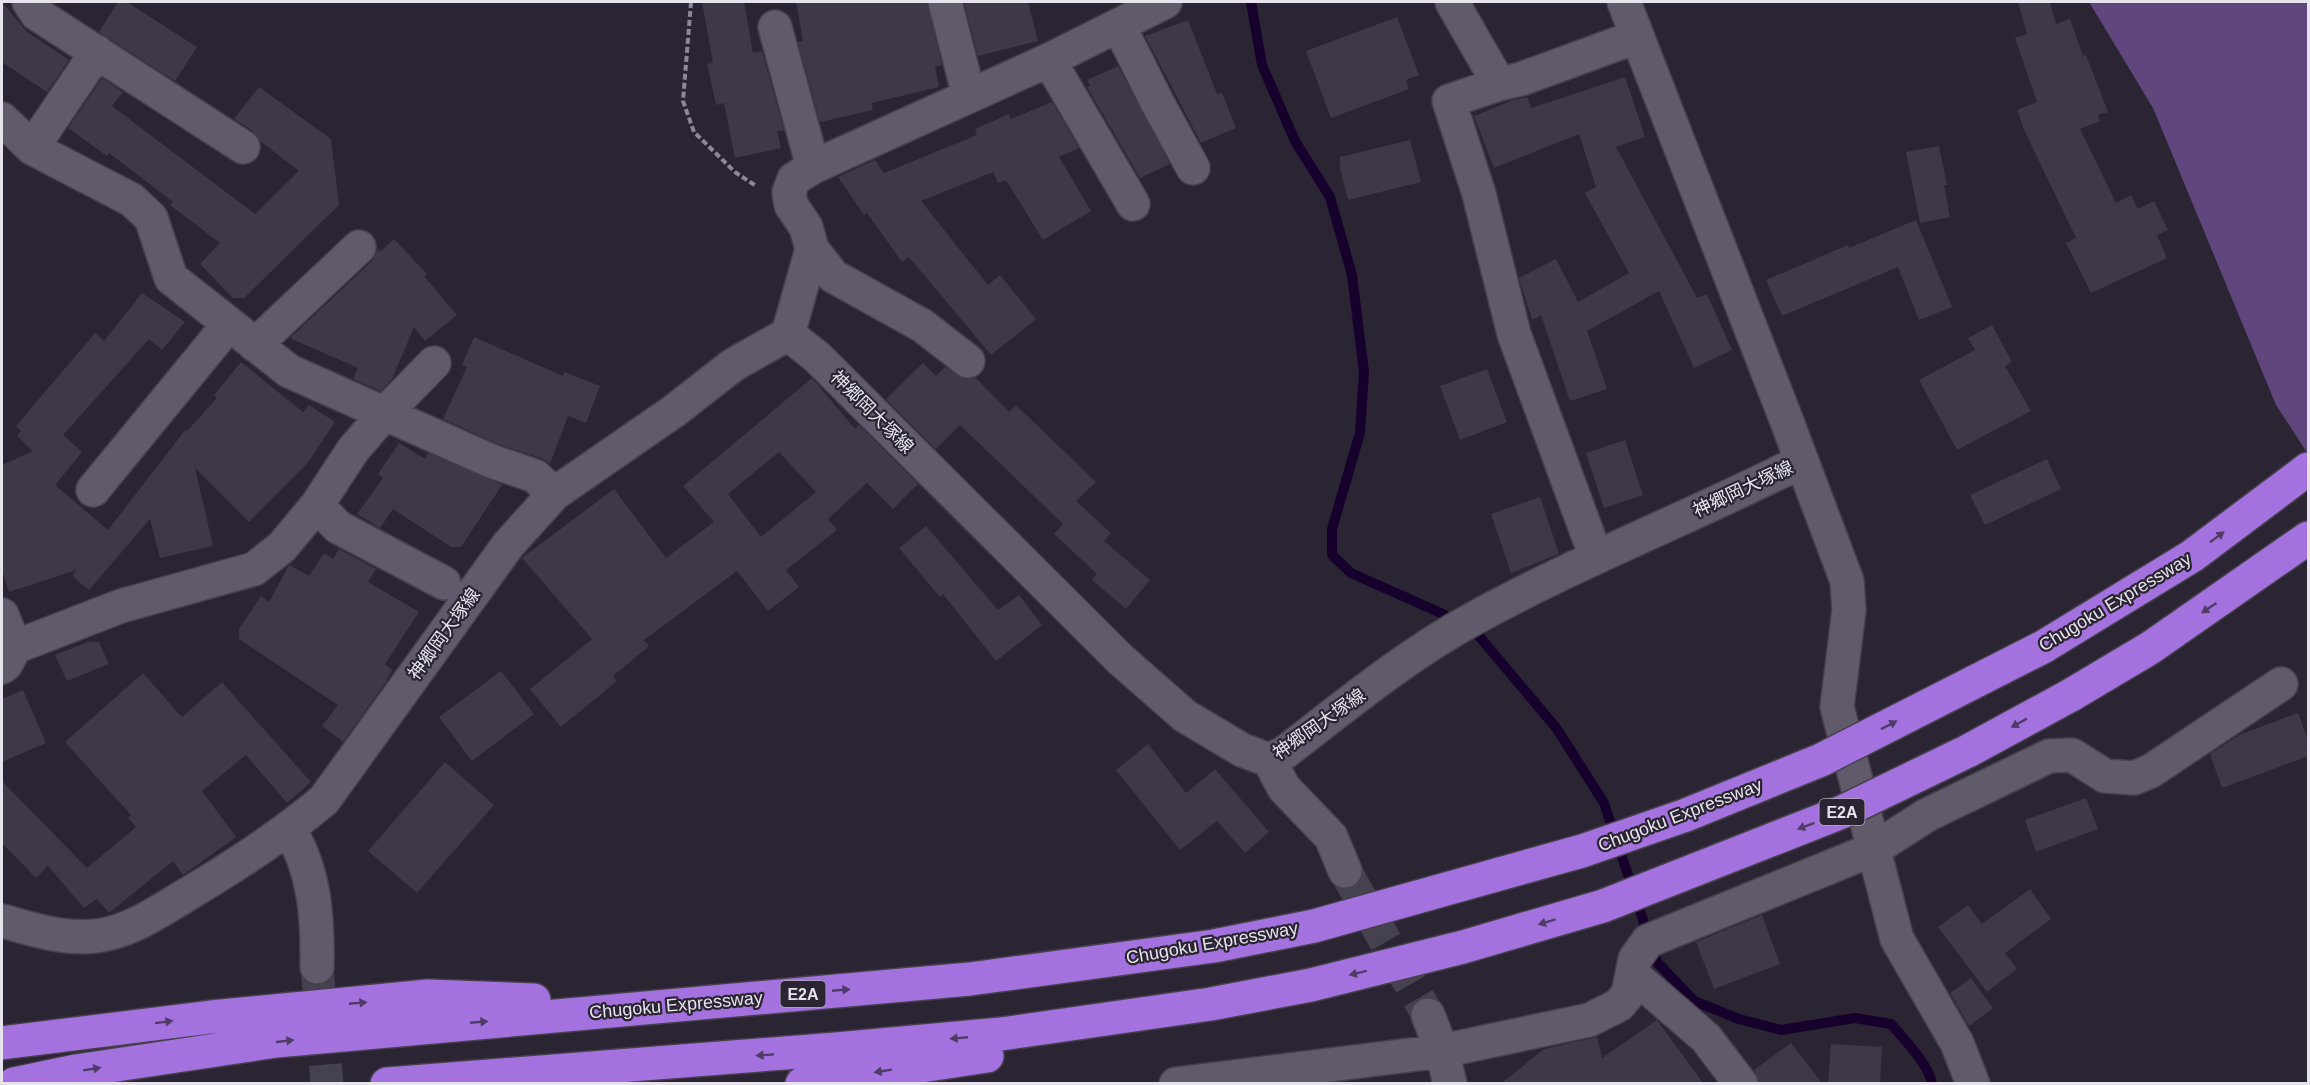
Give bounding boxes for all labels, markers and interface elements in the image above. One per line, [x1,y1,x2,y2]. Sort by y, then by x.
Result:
street label: 神郷岡大塚線 [827,367,917,457]
street label: 神郷岡大塚線 [1690,457,1796,521]
one-way arrow [2209,532,2224,544]
street label: Chugoku Expressway [2035,549,2195,655]
street label: 神郷岡大塚線 [404,584,484,684]
one-way arrow [2202,602,2218,614]
street label: 神郷岡大塚線 [1269,685,1369,763]
one-way arrow [2011,718,2028,728]
one-way arrow [1880,721,1897,730]
street label: Chugoku Expressway [1595,774,1765,856]
road number: E2A [1820,799,1864,825]
one-way arrow [1797,822,1815,832]
street label: Chugoku Expressway [1125,918,1299,968]
one-way arrow [1538,918,1556,927]
one-way arrow [1349,969,1368,979]
road number: E2A [780,981,826,1007]
one-way arrow [832,986,851,995]
street label: Chugoku Expressway [588,987,764,1023]
one-way arrow [348,998,367,1008]
one-way arrow [470,1017,489,1027]
one-way arrow [154,1018,173,1027]
one-way arrow [949,1033,968,1043]
one-way arrow [276,1036,295,1046]
one-way arrow [755,1050,774,1059]
one-way arrow [83,1064,102,1073]
one-way arrow [874,1067,893,1076]

